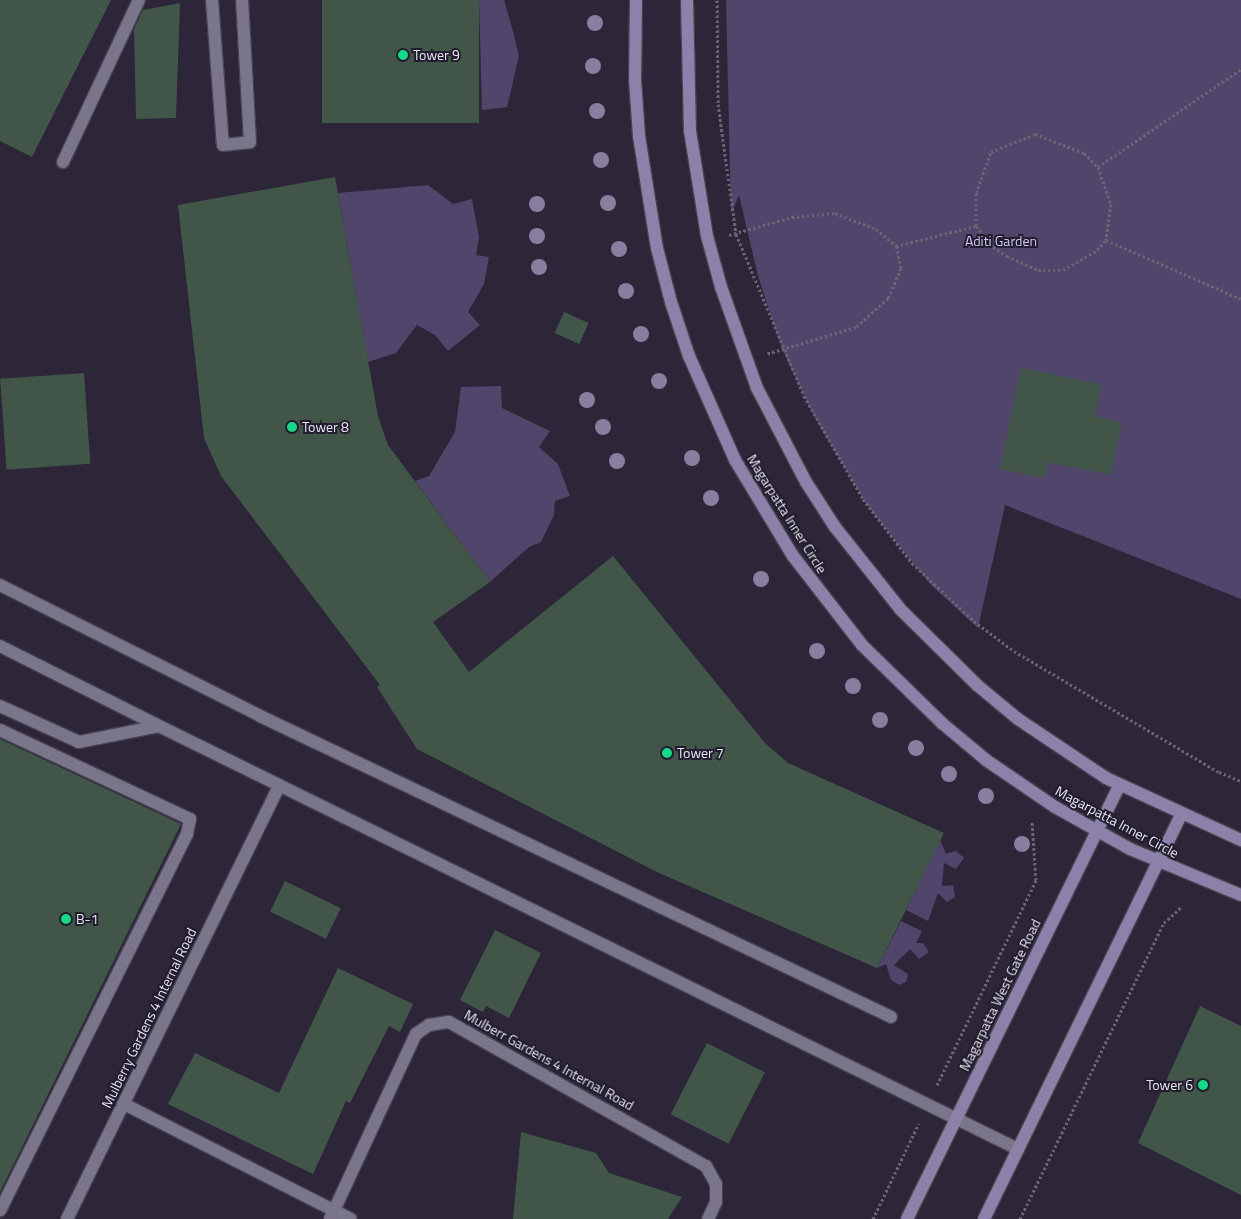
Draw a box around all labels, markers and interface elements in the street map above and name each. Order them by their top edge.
place label: Tower 9 [413,47,460,63]
marker: Tower 9 [397,49,409,61]
park label: Aditi Garden [965,233,1037,249]
place label: Tower 8 [302,419,349,435]
marker: Tower 8 [286,421,298,433]
street label: Magarpatta Inner Circle [743,451,831,577]
place label: Tower 7 [677,745,724,761]
marker: Tower 7 [661,747,673,759]
street label: Magarpatta Inner Circle [1052,782,1182,862]
place label: B-1 [76,911,99,927]
marker: B-1 [60,913,72,925]
street label: Magarpatta West Gate Road [956,916,1044,1074]
street label: Mulberry Gardens 4 Internal Road [98,925,200,1111]
street label: Mulberr Gardens 4 Internal Road [461,1006,637,1114]
place label: Tower 6 [1146,1077,1193,1093]
marker: Tower 6 [1197,1079,1209,1091]

